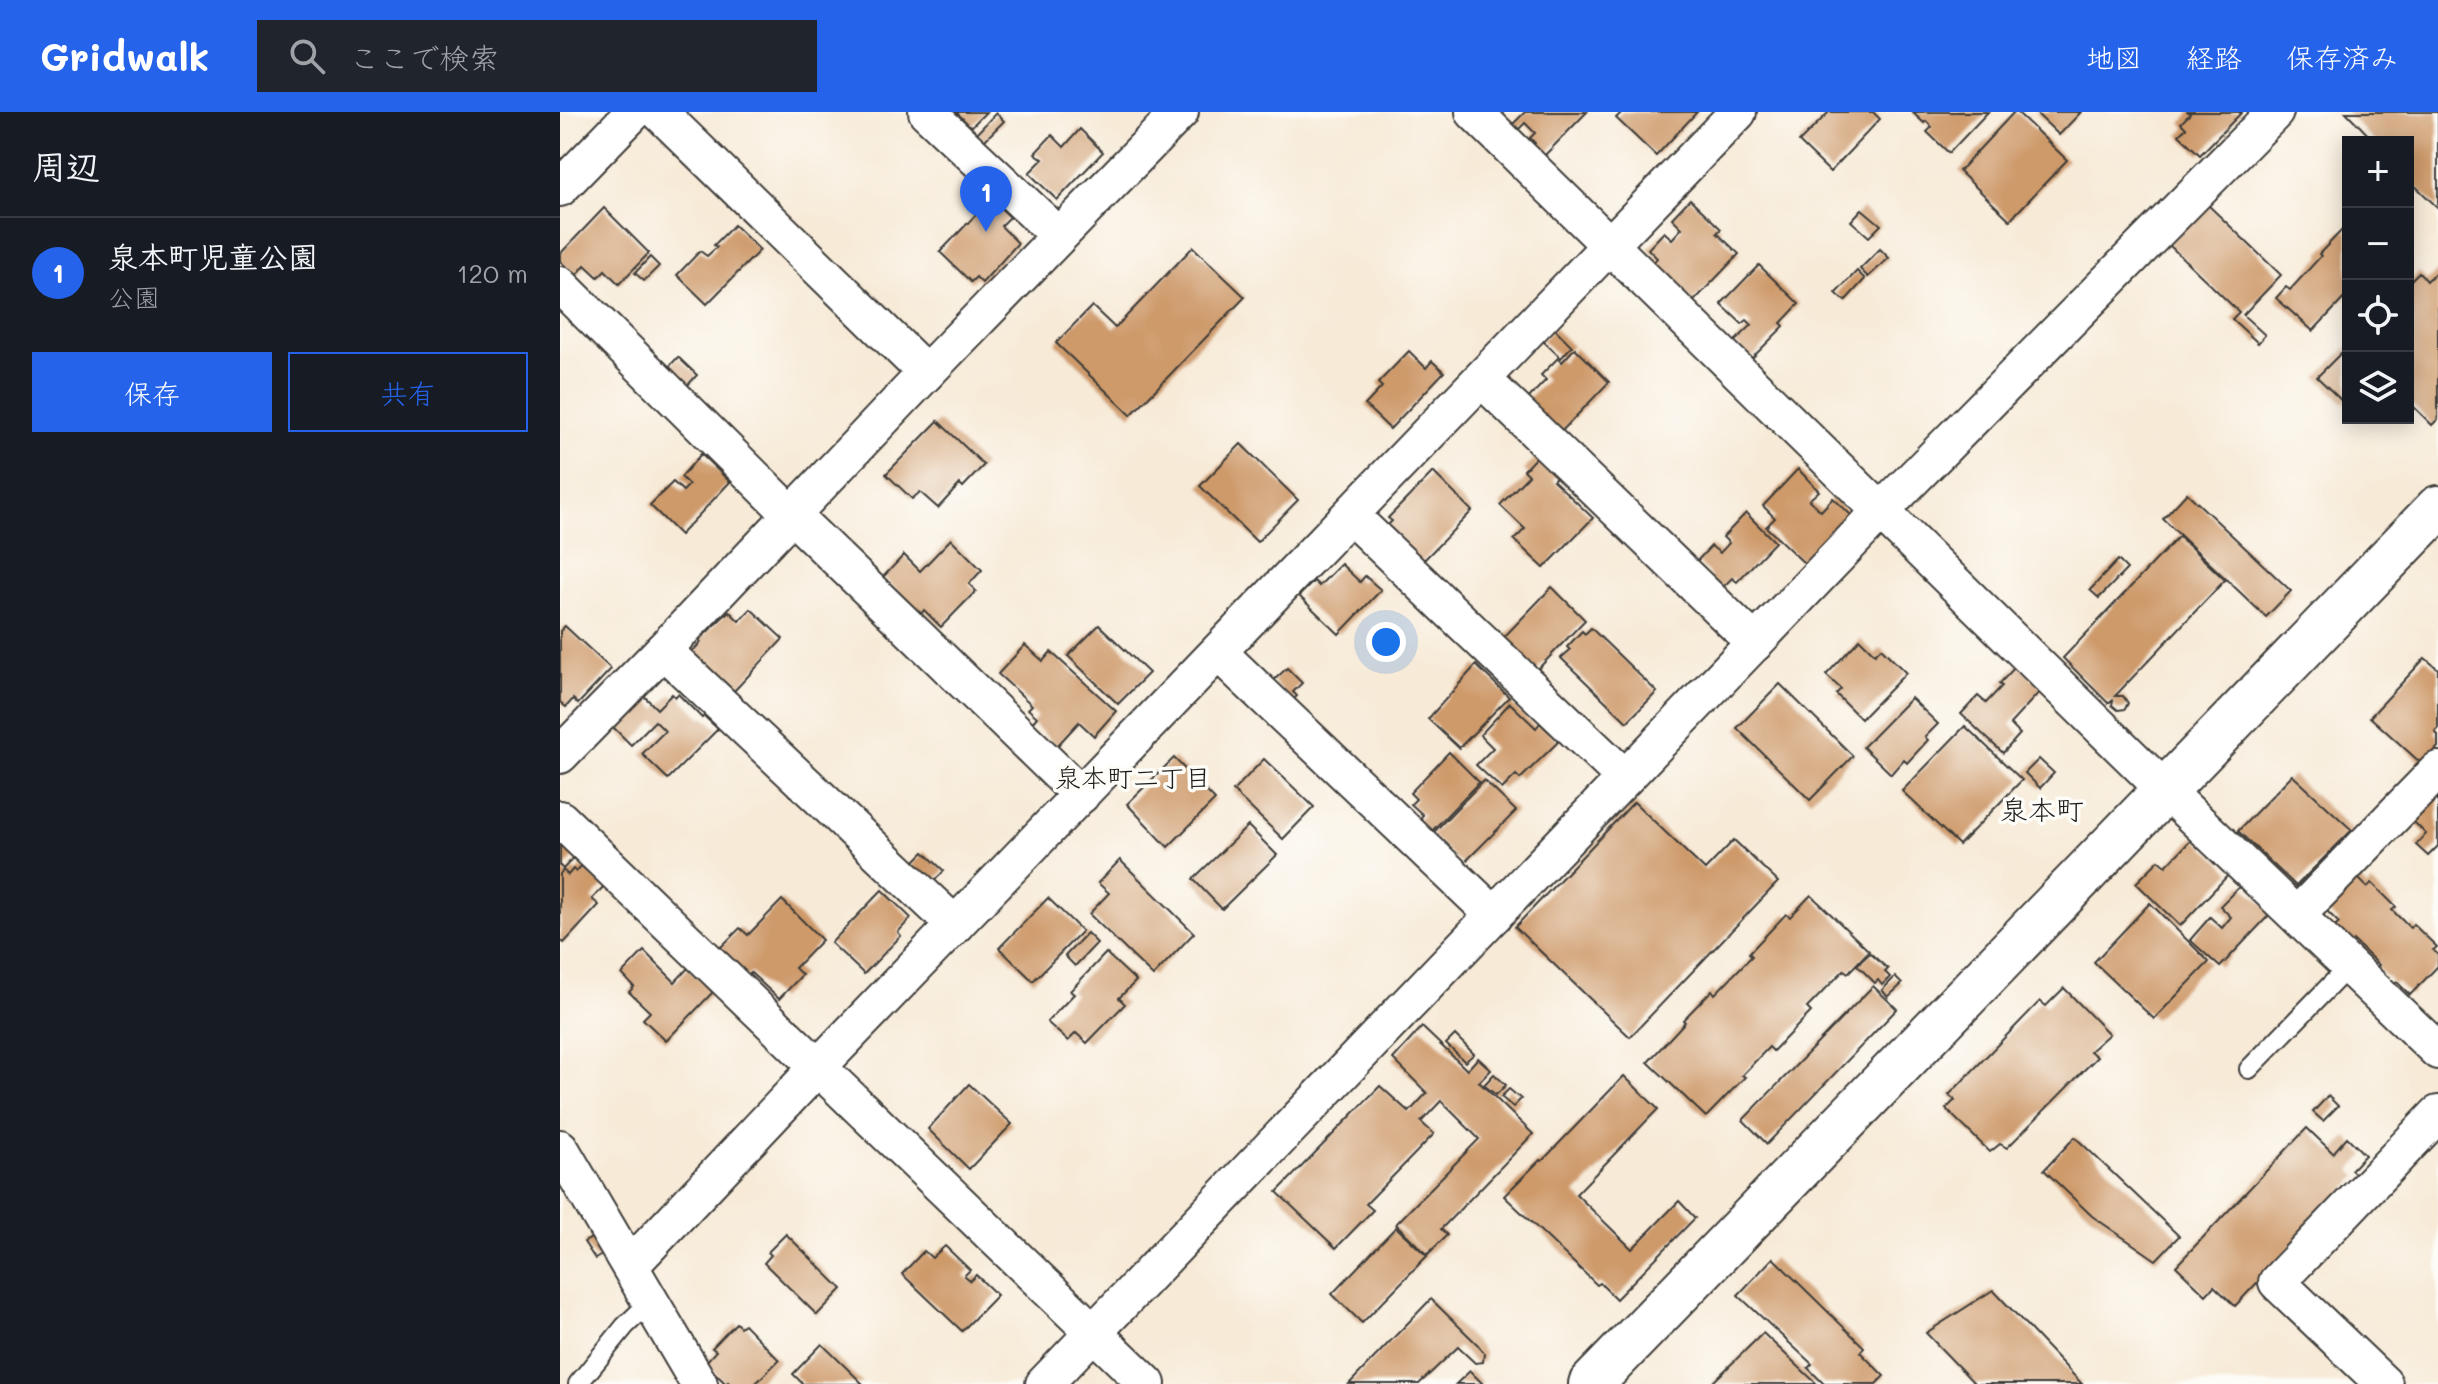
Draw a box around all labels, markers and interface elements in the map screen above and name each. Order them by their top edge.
search box [257,20,817,92]
text: Gridwalk [40,31,209,81]
icon: search [285,34,329,78]
text: ここで検索 [349,37,499,77]
text: 地図 [2086,39,2142,75]
text: 経路 [2186,39,2242,75]
text: 保存済み [2286,39,2398,75]
map controls [2342,136,2414,424]
button: + [2342,136,2414,208]
text: 周辺 [32,143,100,188]
pin: 1 [960,166,1012,232]
button: − [2342,208,2414,280]
text: 泉本町児童公園 [108,236,318,276]
text: 1 [52,256,64,290]
text: 120 m [457,256,528,290]
text: 公園 [108,280,160,314]
button: locate [2342,280,2414,352]
button: 保存 [32,352,272,432]
button: 共有 [288,352,528,432]
button: layers [2342,352,2414,424]
your location [1366,622,1406,662]
district label: 泉本町二丁目 [1055,760,1211,794]
district label: 泉本町 [2000,791,2084,827]

